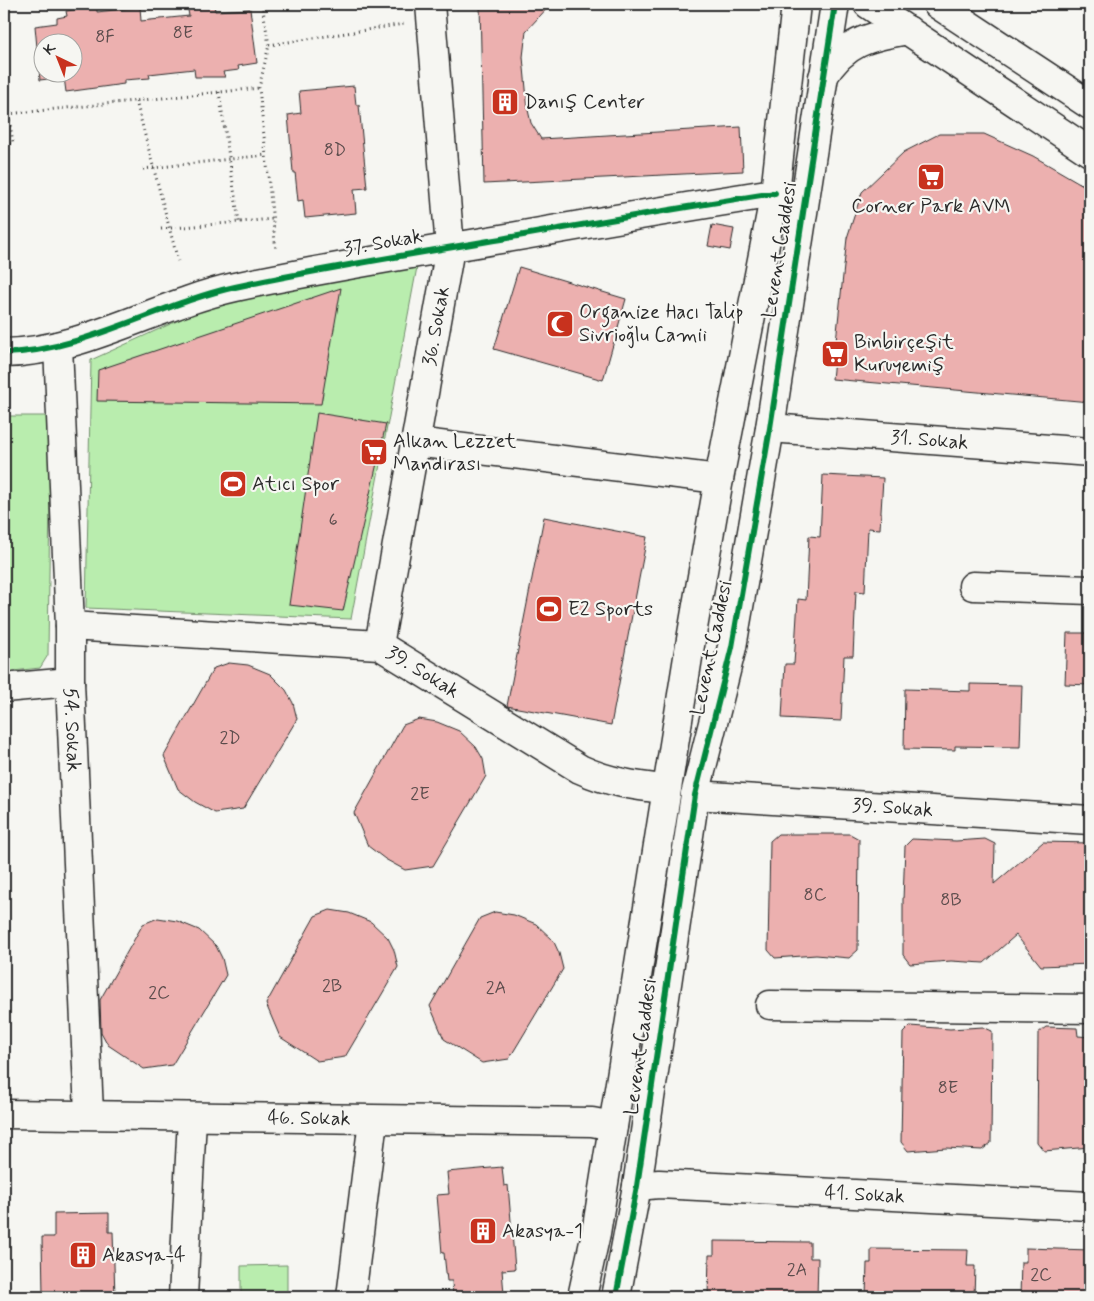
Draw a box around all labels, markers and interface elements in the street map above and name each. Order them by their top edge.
house number: 8E [173,21,193,45]
house number: 8F [95,25,115,49]
north arrow [32,32,82,82]
text: K [40,39,60,59]
building icon: Danış Center [490,87,520,117]
place label: Danış Center [524,89,645,116]
house number: 8D [324,138,346,162]
supermarket icon: Corner Park AVM [916,162,946,192]
street label: Levent Caddesi [756,180,804,320]
place label: Corner Park AVM [851,193,1011,220]
street label: 37. Sokak [342,223,424,263]
street label: 36. Sokak [416,284,456,368]
place label: Organize Hacı Talip Sivrioğlu Camii [579,299,744,349]
mosque icon: Organize Hacı Talip Sivrioğlu Camii [545,309,575,339]
place label: Binbirçeşit Kuruyemiş [854,329,954,379]
supermarket icon: Binbirçeşit Kuruyemiş [820,339,850,369]
street label: 31. Sokak [890,424,969,456]
place label: Alkan Lezzet Mandırası [393,428,517,478]
supermarket icon: Alkan Lezzet Mandırası [359,437,389,467]
sports icon: Atıcı Spor [218,469,248,499]
place label: Atıcı Spor [252,471,340,498]
house number: 6 [328,508,338,532]
street label: Levent Caddesi [685,578,739,718]
sports icon: E2 Sports [534,594,564,624]
place label: E2 Sports [568,596,653,623]
street label: 39. Sokak [381,639,464,705]
street label: 54. Sokak [57,687,87,773]
house number: 2D [219,726,241,750]
house number: 2E [410,782,430,806]
street label: 39. Sokak [851,791,934,824]
house number: 8C [804,883,827,907]
house number: 8B [940,888,962,912]
house number: 2B [322,974,342,998]
house number: 2A [486,976,506,1000]
street label: Levent Caddesi [618,977,664,1117]
house number: 2C [148,981,170,1005]
house number: 8E [938,1076,958,1100]
street label: 46. Sokak [267,1104,351,1132]
street label: 41. Sokak [824,1179,906,1210]
building icon: Akasya-1 [468,1216,498,1246]
place label: Akasya-1 [502,1218,583,1245]
building icon: Akasya-4 [68,1240,98,1270]
place label: Akasya-4 [102,1242,186,1269]
house number: 2A [787,1258,807,1282]
house number: 2C [1030,1263,1052,1287]

